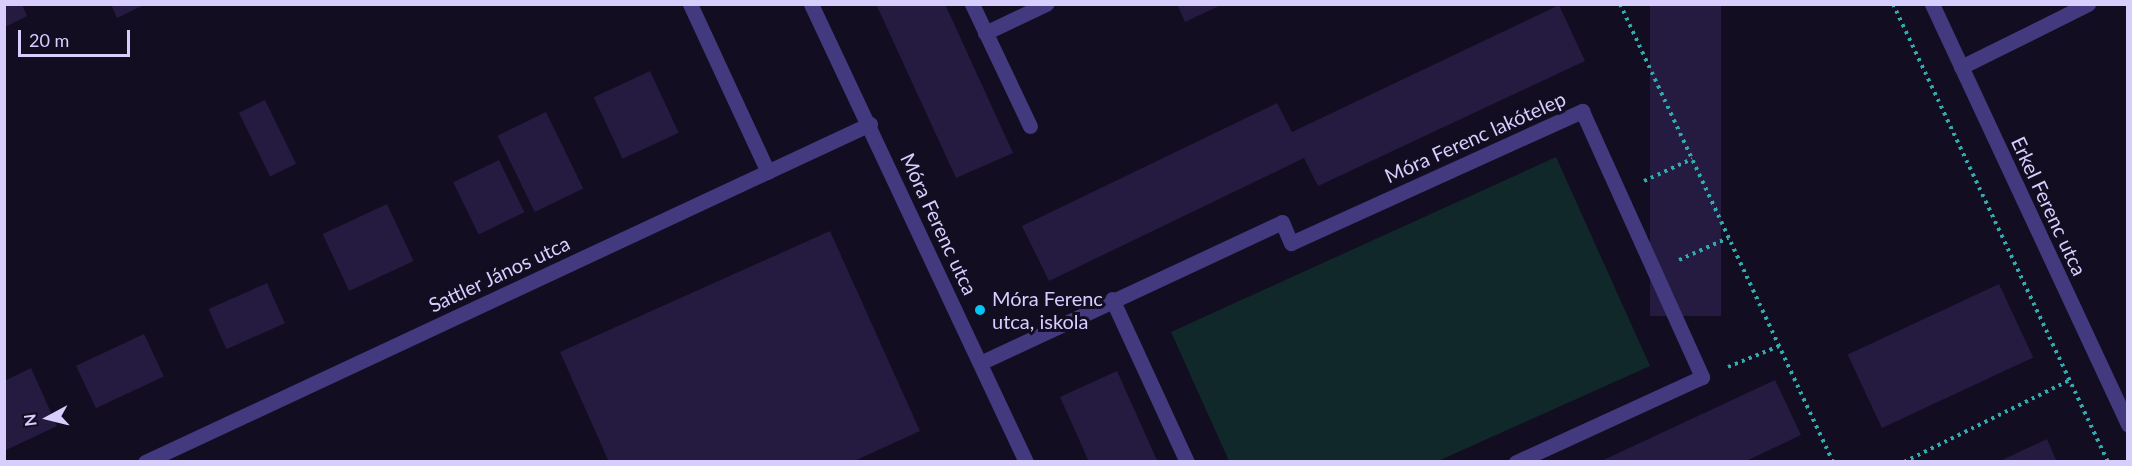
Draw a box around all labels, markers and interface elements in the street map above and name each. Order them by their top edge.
scale bar [21,18,134,56]
text: 20 m [29,29,69,51]
street label: Móra Ferenc lakótelep [1381,86,1569,188]
street label: Erkel Ferenc utca [2006,133,2092,279]
street label: Móra Ferenc utca [896,149,982,299]
street label: Sattler János utca [424,231,574,317]
place label: Móra Ferenc utca, iskola [992,286,1103,333]
marker: Móra Ferenc utca, iskola [973,303,987,317]
north arrow [18,388,78,448]
text: N [19,413,40,428]

